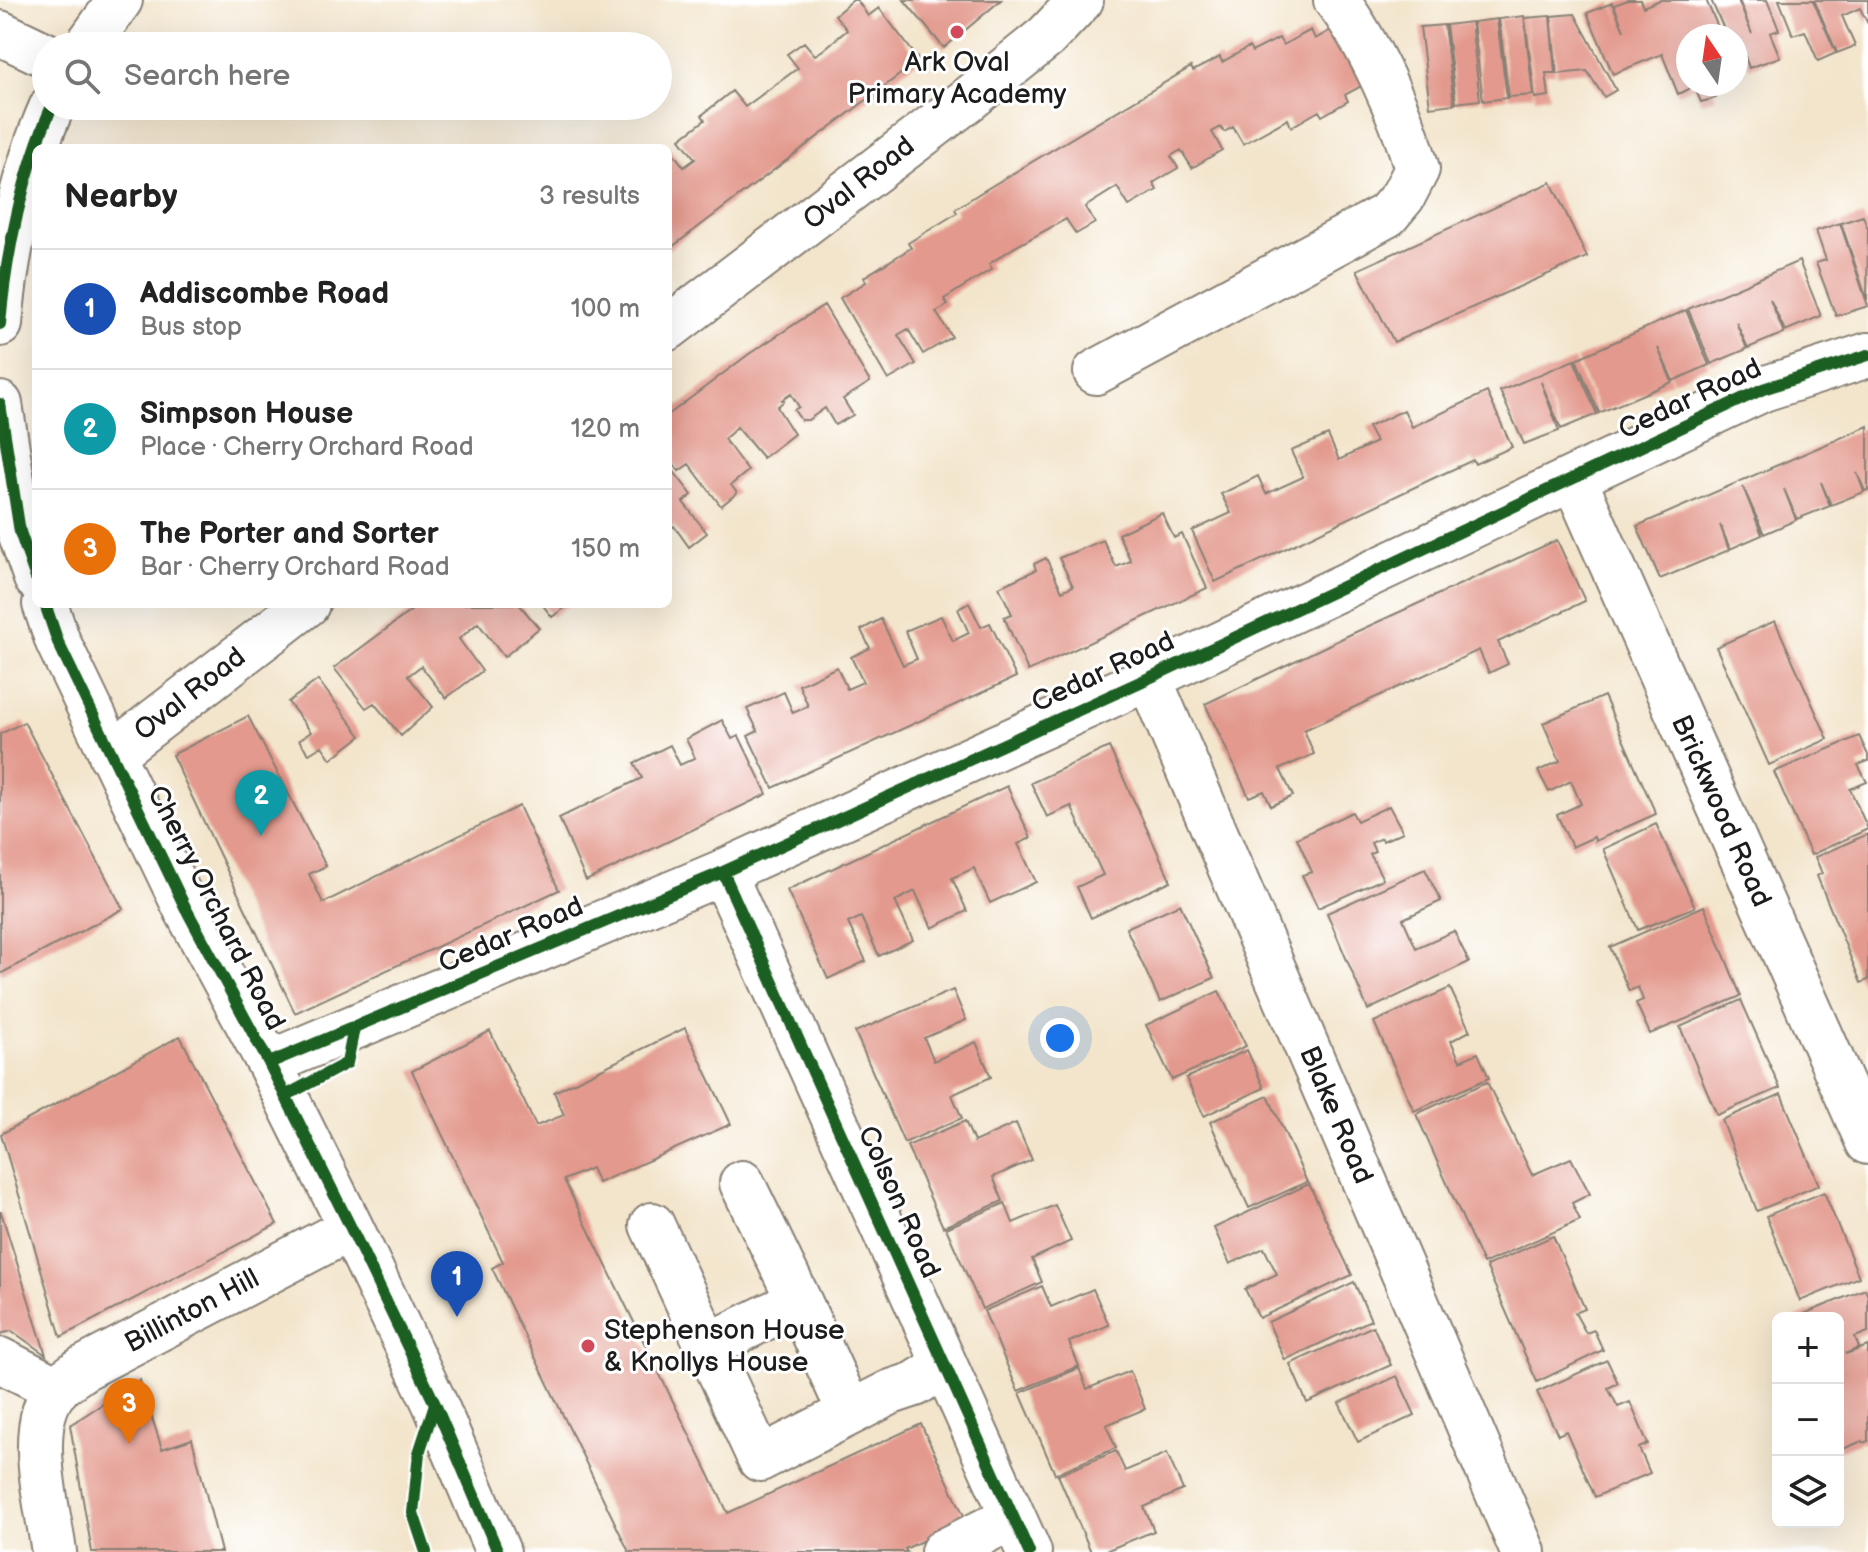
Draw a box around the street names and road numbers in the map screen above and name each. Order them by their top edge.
street label: Oval Road [797,129,921,237]
street label: Cedar Road [1613,352,1767,446]
street label: Cedar Road [1026,625,1180,719]
street label: Oval Road [128,640,252,748]
street label: Brickwood Road [1664,710,1778,912]
street label: Cherry Orchard Road [140,780,292,1036]
street label: Cedar Road [434,890,588,980]
street label: Blake Road [1292,1041,1380,1189]
street label: Colson Road [851,1121,947,1283]
street label: Billinton Hill [119,1262,265,1360]

